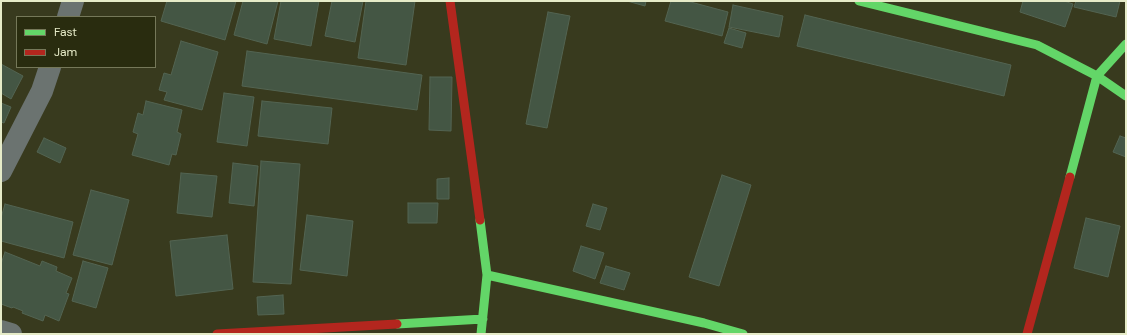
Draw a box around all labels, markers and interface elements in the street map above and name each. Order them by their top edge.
legend [16,16,156,68]
text: Fast [54,24,77,40]
text: Jam [54,44,77,60]

